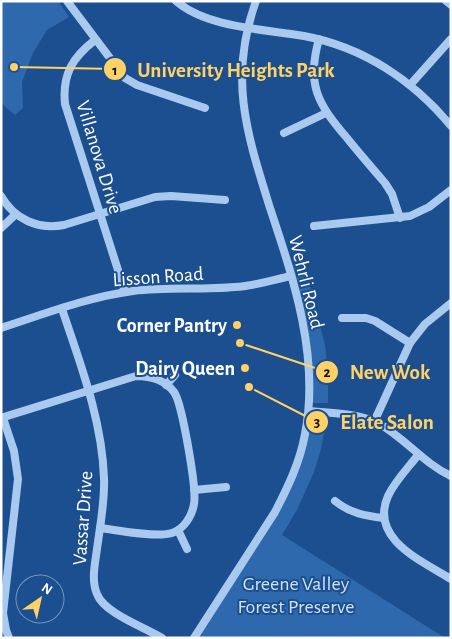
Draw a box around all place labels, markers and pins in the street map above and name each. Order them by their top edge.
callout: University Heights Park [102,51,345,87]
place label: Corner Pantry [117,316,227,336]
marker: Corner Pantry [231,319,243,331]
callout: New Wok [314,354,440,390]
place label: Dairy Queen [135,359,235,380]
marker: Dairy Queen [239,362,251,374]
callout: Elate Salon [305,404,444,440]

